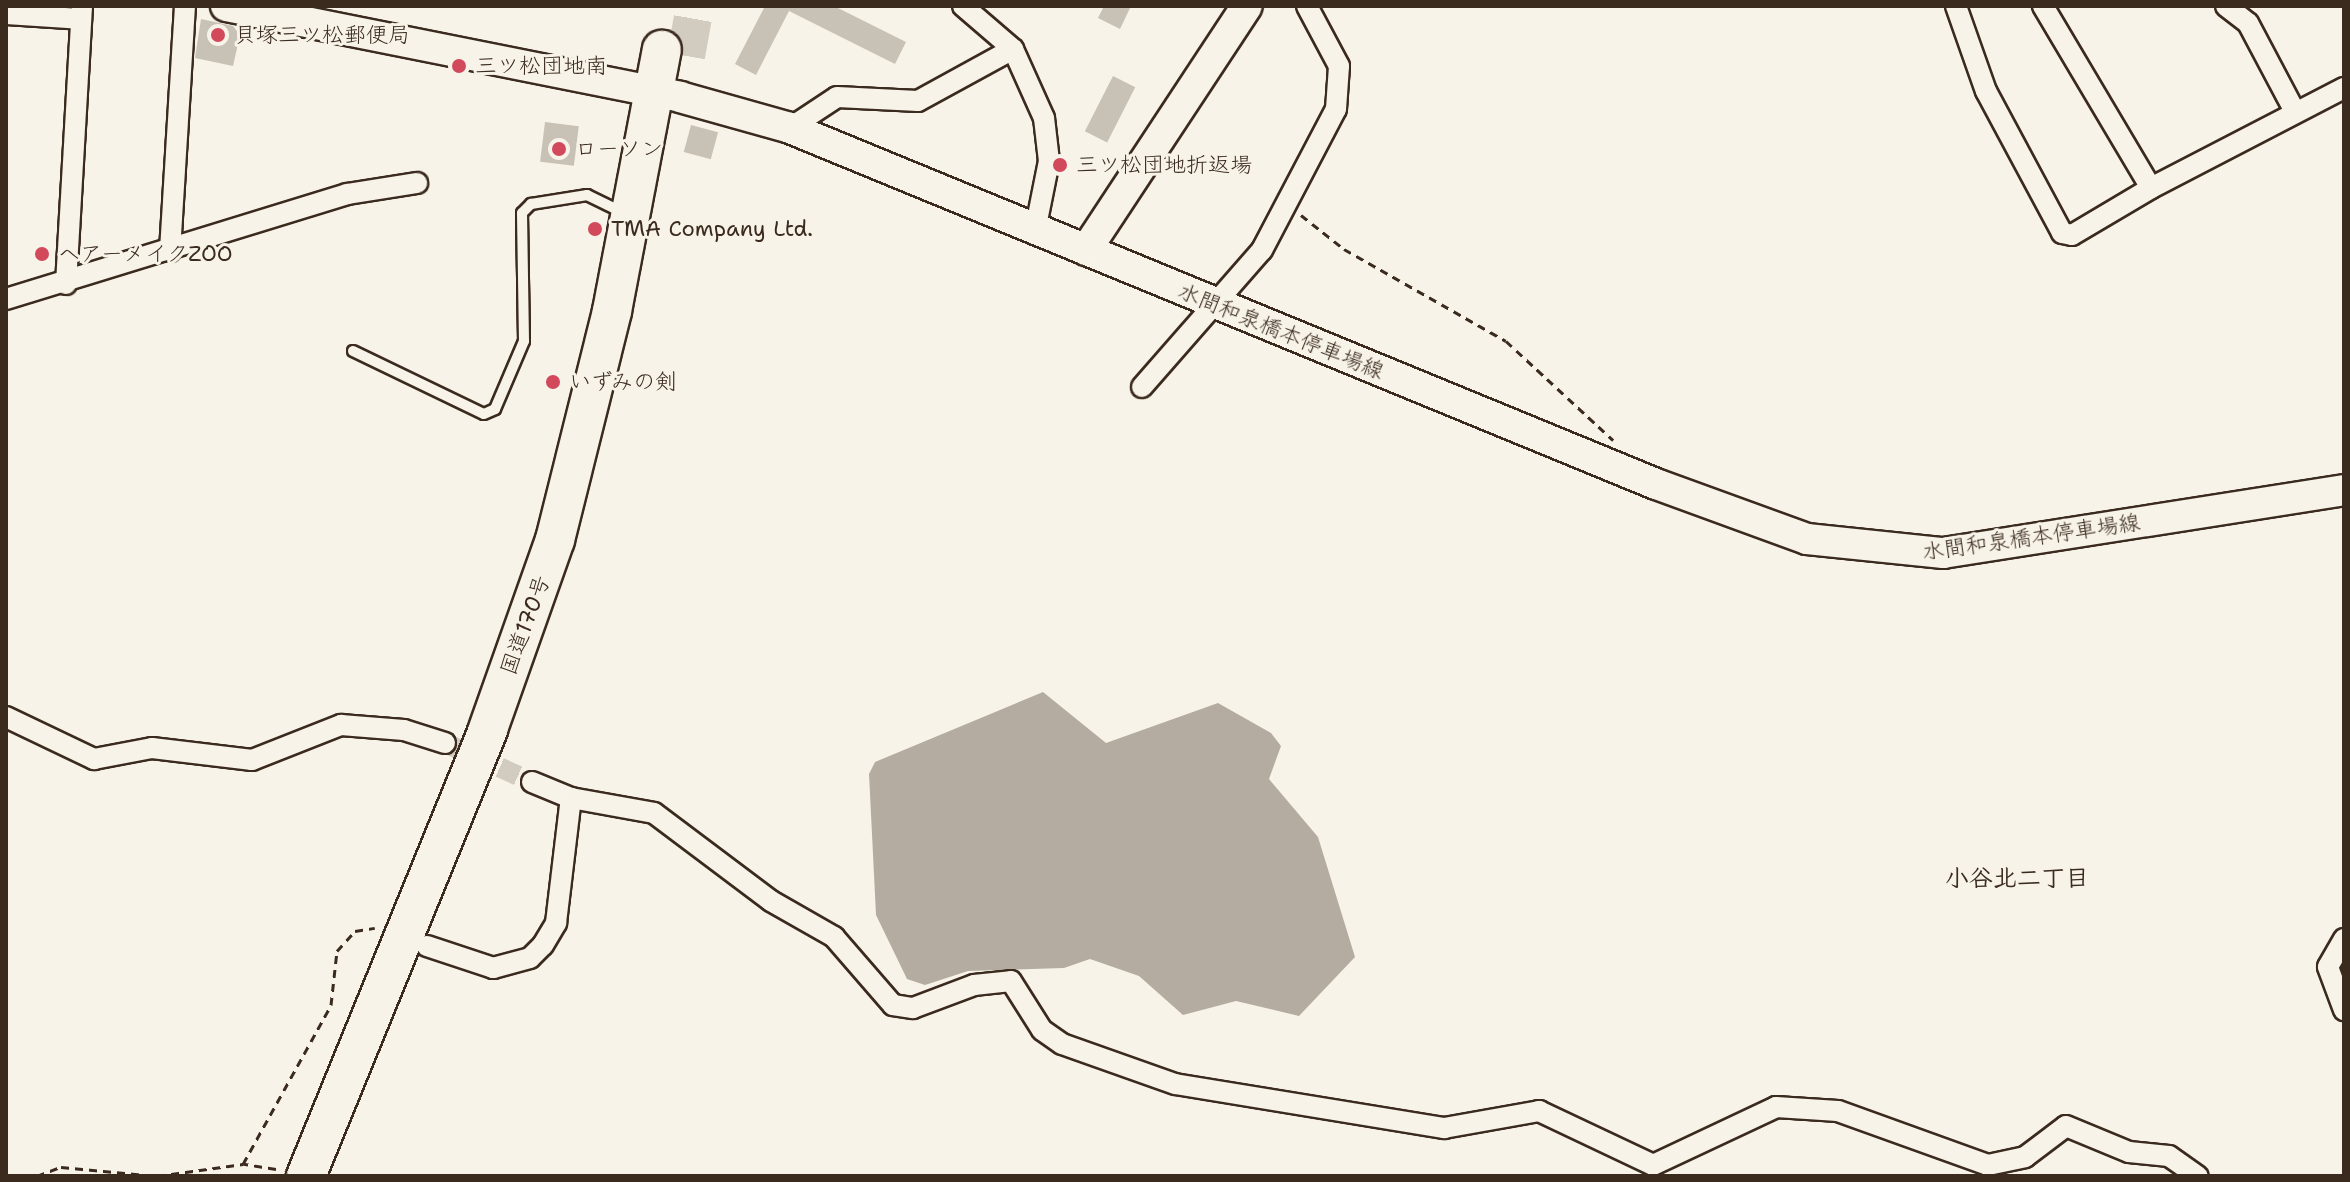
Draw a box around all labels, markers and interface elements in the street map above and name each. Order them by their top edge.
place label: 貝塚三ツ松郵便局 [234,22,410,48]
marker: 貝塚三ツ松郵便局 [209,26,227,44]
place label: 三ツ松団地南 [475,53,607,79]
marker: 三ツ松団地南 [450,57,468,75]
place label: ローソン [575,136,663,162]
marker: ローソン [550,140,568,158]
place label: 三ツ松団地折返場 [1076,152,1252,178]
marker: 三ツ松団地折返場 [1051,156,1069,174]
place label: TMA Company Ltd. [611,216,813,242]
marker: TMA Company Ltd. [586,220,604,238]
place label: ヘアーメイクZOO [58,241,234,267]
marker: ヘアーメイクZOO [33,245,51,263]
street label: 水間和泉橋本停車場線 [1174,278,1388,384]
place label: いずみの剣 [569,369,679,395]
marker: いずみの剣 [544,373,562,391]
street label: 水間和泉橋本停車場線 [1920,509,2142,565]
street label: 国道170号 [495,571,555,679]
district label: 小谷北二丁目 [1945,865,2089,893]

